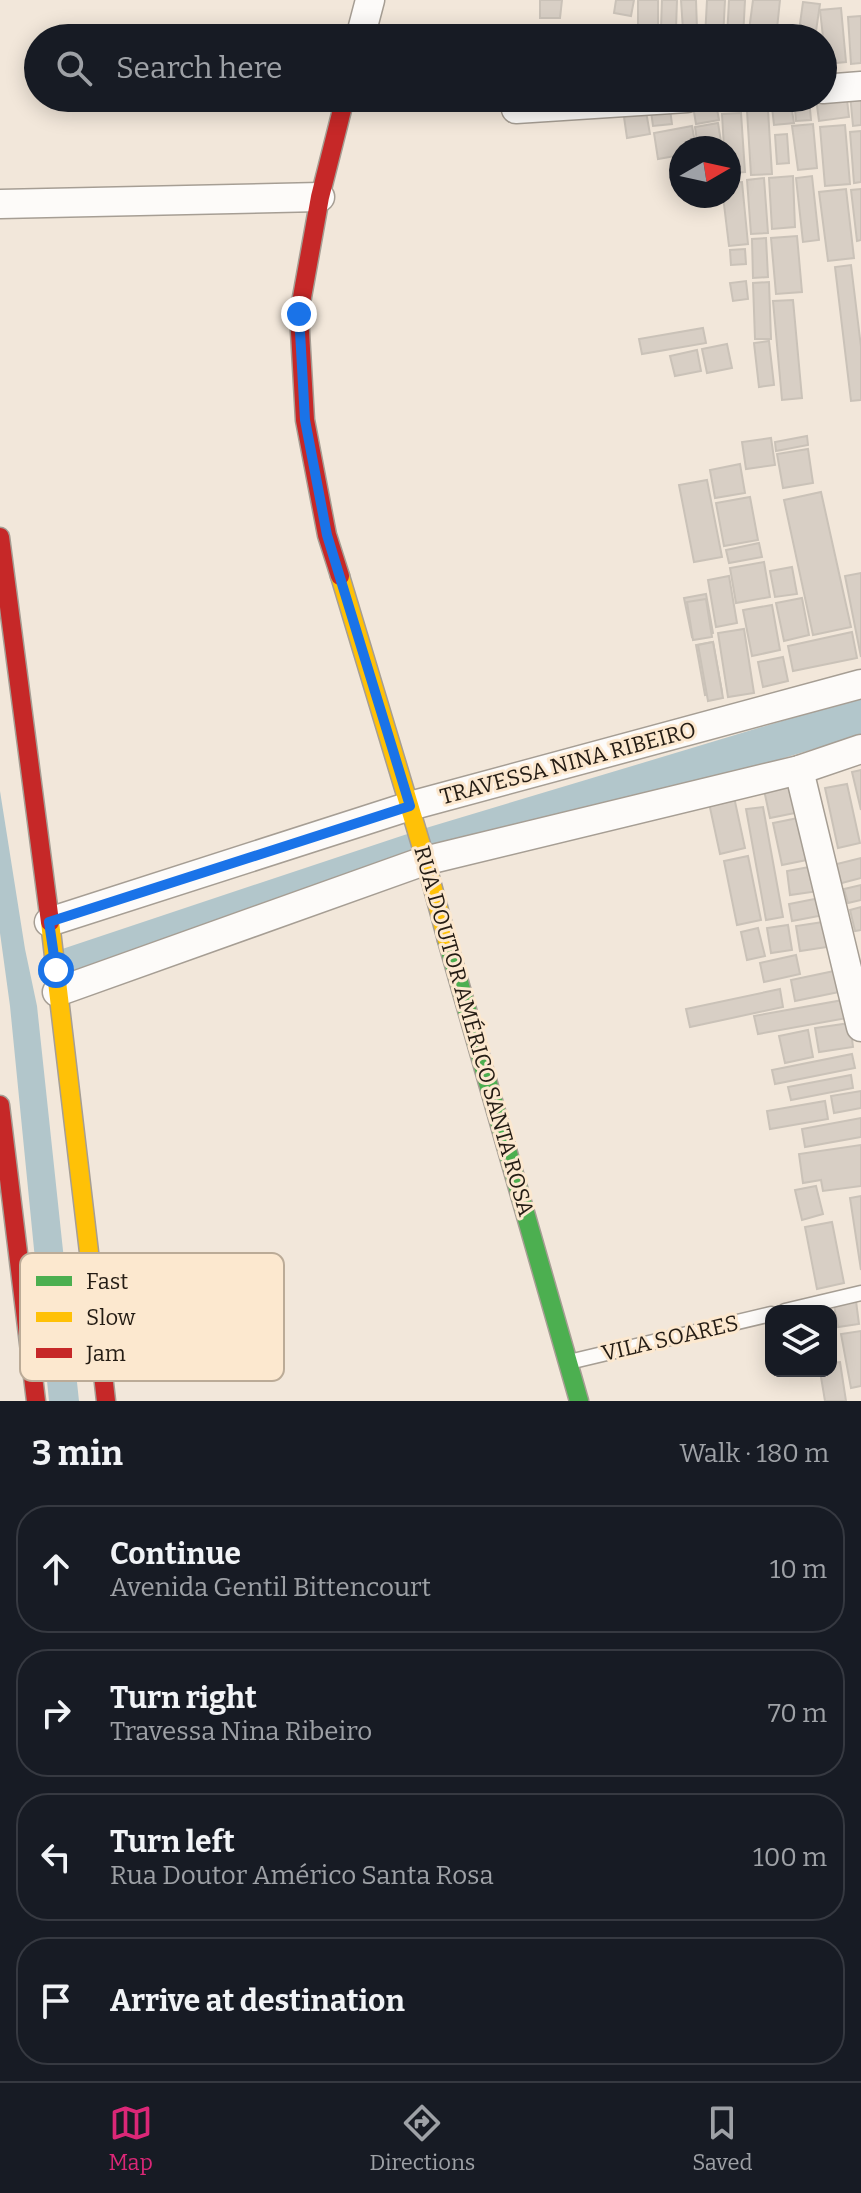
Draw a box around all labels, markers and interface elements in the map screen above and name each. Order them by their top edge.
search box [24,24,837,112]
icon: search [52,46,96,90]
text: Search here [116,50,283,86]
north arrow [669,136,741,208]
route end [281,296,317,332]
street label: TRAVESSA NINA RIBEIRO [437,716,699,810]
street label: RUA DOUTOR AMÉRICO SANTA ROSA [408,843,540,1220]
route start [38,952,74,988]
legend [20,1253,284,1381]
text: Fast [86,1268,128,1295]
text: Slow [86,1304,136,1331]
map controls [765,1305,837,1377]
button: layers [765,1305,837,1377]
street label: VILA SOARES [599,1309,741,1367]
text: Jam [85,1340,126,1367]
text: 3 min [32,1433,123,1474]
text: Walk · 180 m [679,1438,829,1469]
text: Continue [110,1536,241,1572]
icon: ahead [34,1547,78,1591]
text: 10 m [770,1554,827,1585]
text: Avenida Gentil Bittencourt [110,1572,431,1603]
text: Turn right [110,1680,257,1716]
icon: right [34,1691,78,1735]
text: 70 m [768,1698,827,1729]
text: Travessa Nina Ribeiro [110,1716,372,1747]
text: Turn left [110,1824,235,1860]
icon: left [34,1835,78,1879]
text: 100 m [753,1842,827,1873]
text: Rua Doutor Américo Santa Rosa [110,1860,494,1891]
icon: arrive [34,1979,78,2023]
text: Arrive at destination [110,1983,405,2019]
tab: Map [108,2101,153,2176]
tab: Directions [370,2101,475,2176]
tab: Saved [692,2101,753,2176]

